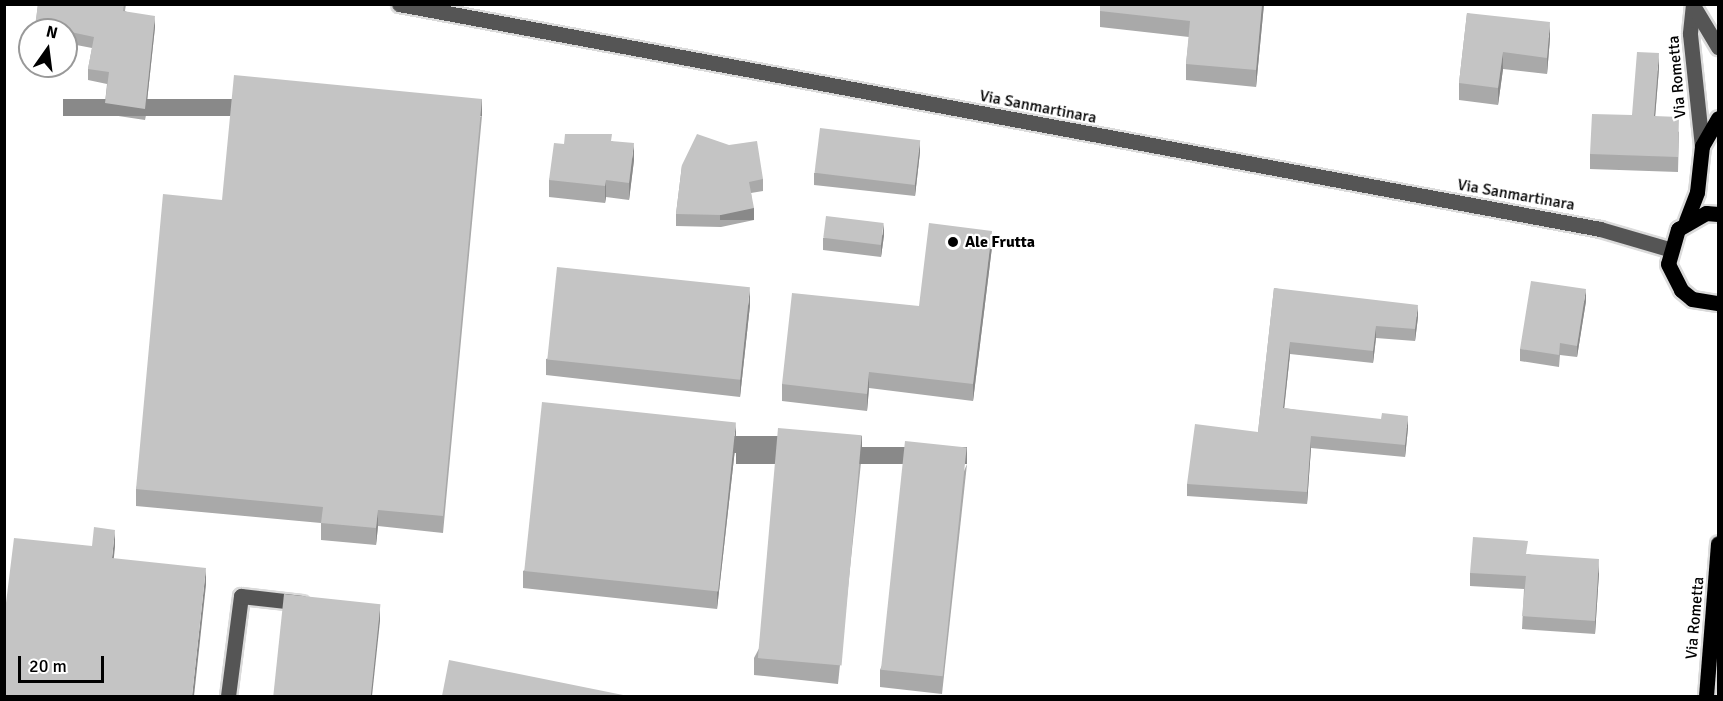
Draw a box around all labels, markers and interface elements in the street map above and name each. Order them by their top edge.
north arrow [18,18,78,78]
text: N [44,21,60,44]
street label: Via Rometta [1664,35,1690,119]
street label: Via Sanmartinara [978,86,1098,128]
street label: Via Sanmartinara [1456,175,1576,215]
place label: Ale Frutta [965,232,1035,252]
marker: Ale Frutta [946,235,960,249]
street label: Via Rometta [1682,576,1708,660]
scale bar [21,644,106,682]
text: 20 m [29,655,67,677]

